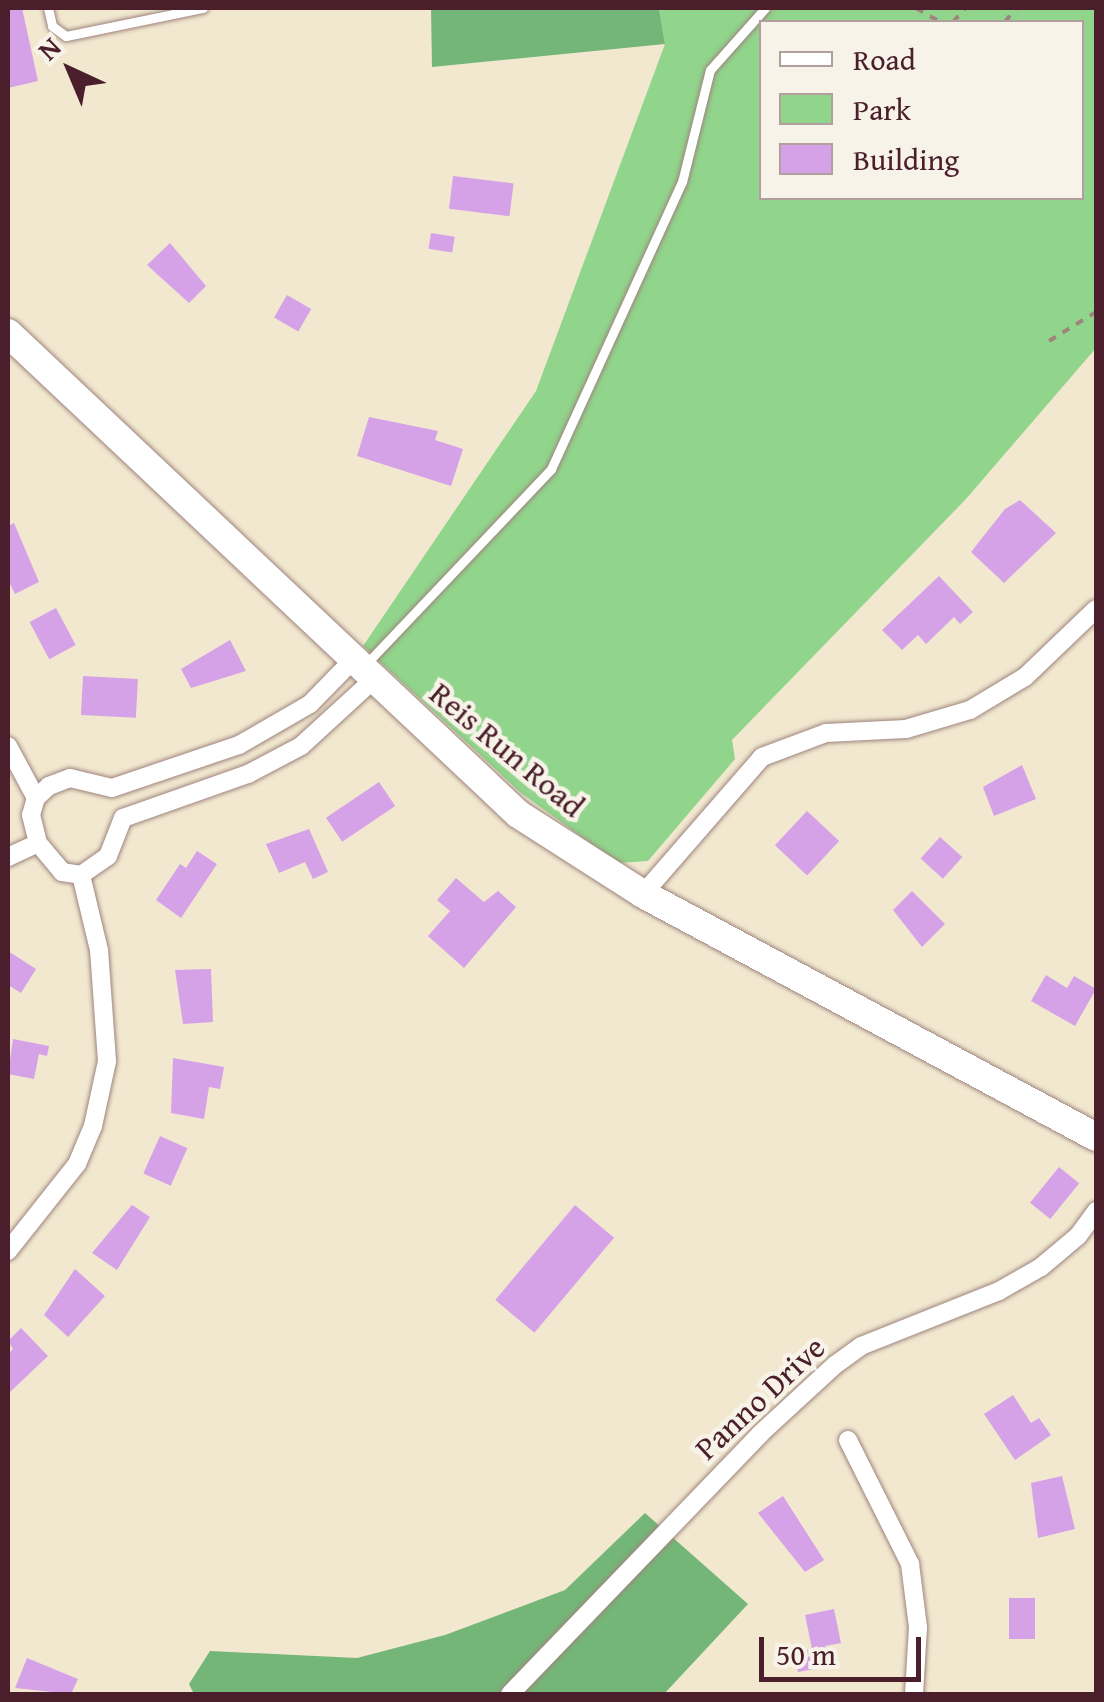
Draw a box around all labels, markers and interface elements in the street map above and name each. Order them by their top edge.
north arrow [20,20,120,120]
legend [759,20,1084,200]
text: N [28,27,70,69]
text: Road [853,37,916,81]
text: Park [853,87,911,131]
text: Building [853,137,959,181]
street label: Reis Run Road [422,674,592,826]
street label: Panno Drive [687,1328,833,1468]
scale bar [764,1617,926,1679]
text: 50 m [776,1632,836,1676]

